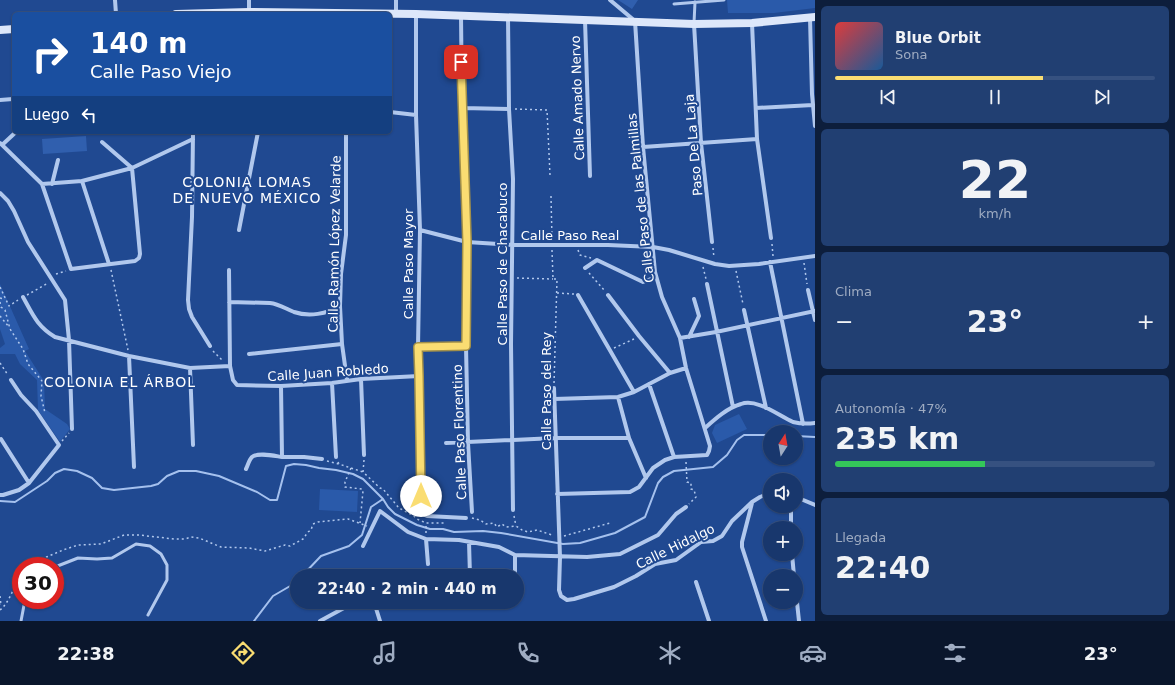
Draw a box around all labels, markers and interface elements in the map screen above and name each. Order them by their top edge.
text: 140 m [90,27,187,60]
icon: right [24,28,76,80]
text: Blue Orbit [895,29,981,47]
street label: Calle Amado Nervo [568,35,587,161]
pin [444,45,478,79]
text: Sona [895,47,927,62]
icon: arrive [450,51,472,73]
text: Calle Paso Viejo [90,61,232,82]
icon: previous [877,86,899,108]
icon: pause [984,86,1006,108]
icon: next [1091,86,1113,108]
street label: Paso De La Laja [682,93,705,197]
icon: left [78,104,100,126]
text: Luego [24,106,70,124]
street label: Calle Paso de las Palmillas [624,112,657,283]
text: 22 [959,150,1031,210]
street label: Calle Ramón López Velarde [325,155,344,333]
district label: COLONIA LOMAS DE NUEVO MÉXICO [173,174,321,206]
street label: Calle Paso de Chacabuco [495,183,510,345]
text: km/h [979,206,1011,221]
street label: Calle Paso Mayor [401,208,416,319]
street label: Calle Paso Real [521,228,619,243]
text: Clima [835,284,872,299]
text: 23° [967,304,1023,339]
text: − [835,309,853,334]
text: + [1137,309,1155,334]
street label: Calle Paso del Rey [539,331,554,450]
street label: Calle Juan Robledo [267,361,389,384]
street label: Calle Paso Florentino [450,364,469,500]
district label: COLONIA EL ÁRBOL [44,374,196,390]
text: Autonomía · 47% [835,401,947,416]
text: 235 km [835,421,959,456]
north arrow [763,425,803,465]
map controls [763,425,803,609]
button: sound [763,473,803,513]
position arrow [400,475,442,517]
street label: Calle Hidalgo [633,521,717,572]
button: + [763,521,803,561]
text: Llegada [835,530,886,545]
text: 22:40 [835,550,931,585]
speed limit sign: 30 [12,557,64,609]
button: − [763,569,803,609]
text: 22:40 · 2 min · 440 m [317,580,497,598]
icon: directions [229,639,257,667]
icon: music [371,639,399,667]
icon: phone [514,639,542,667]
icon: climate [656,639,684,667]
icon: car [799,639,827,667]
icon: filters [941,639,969,667]
text: 22:38 [57,643,115,664]
text: 23° [1084,643,1118,664]

